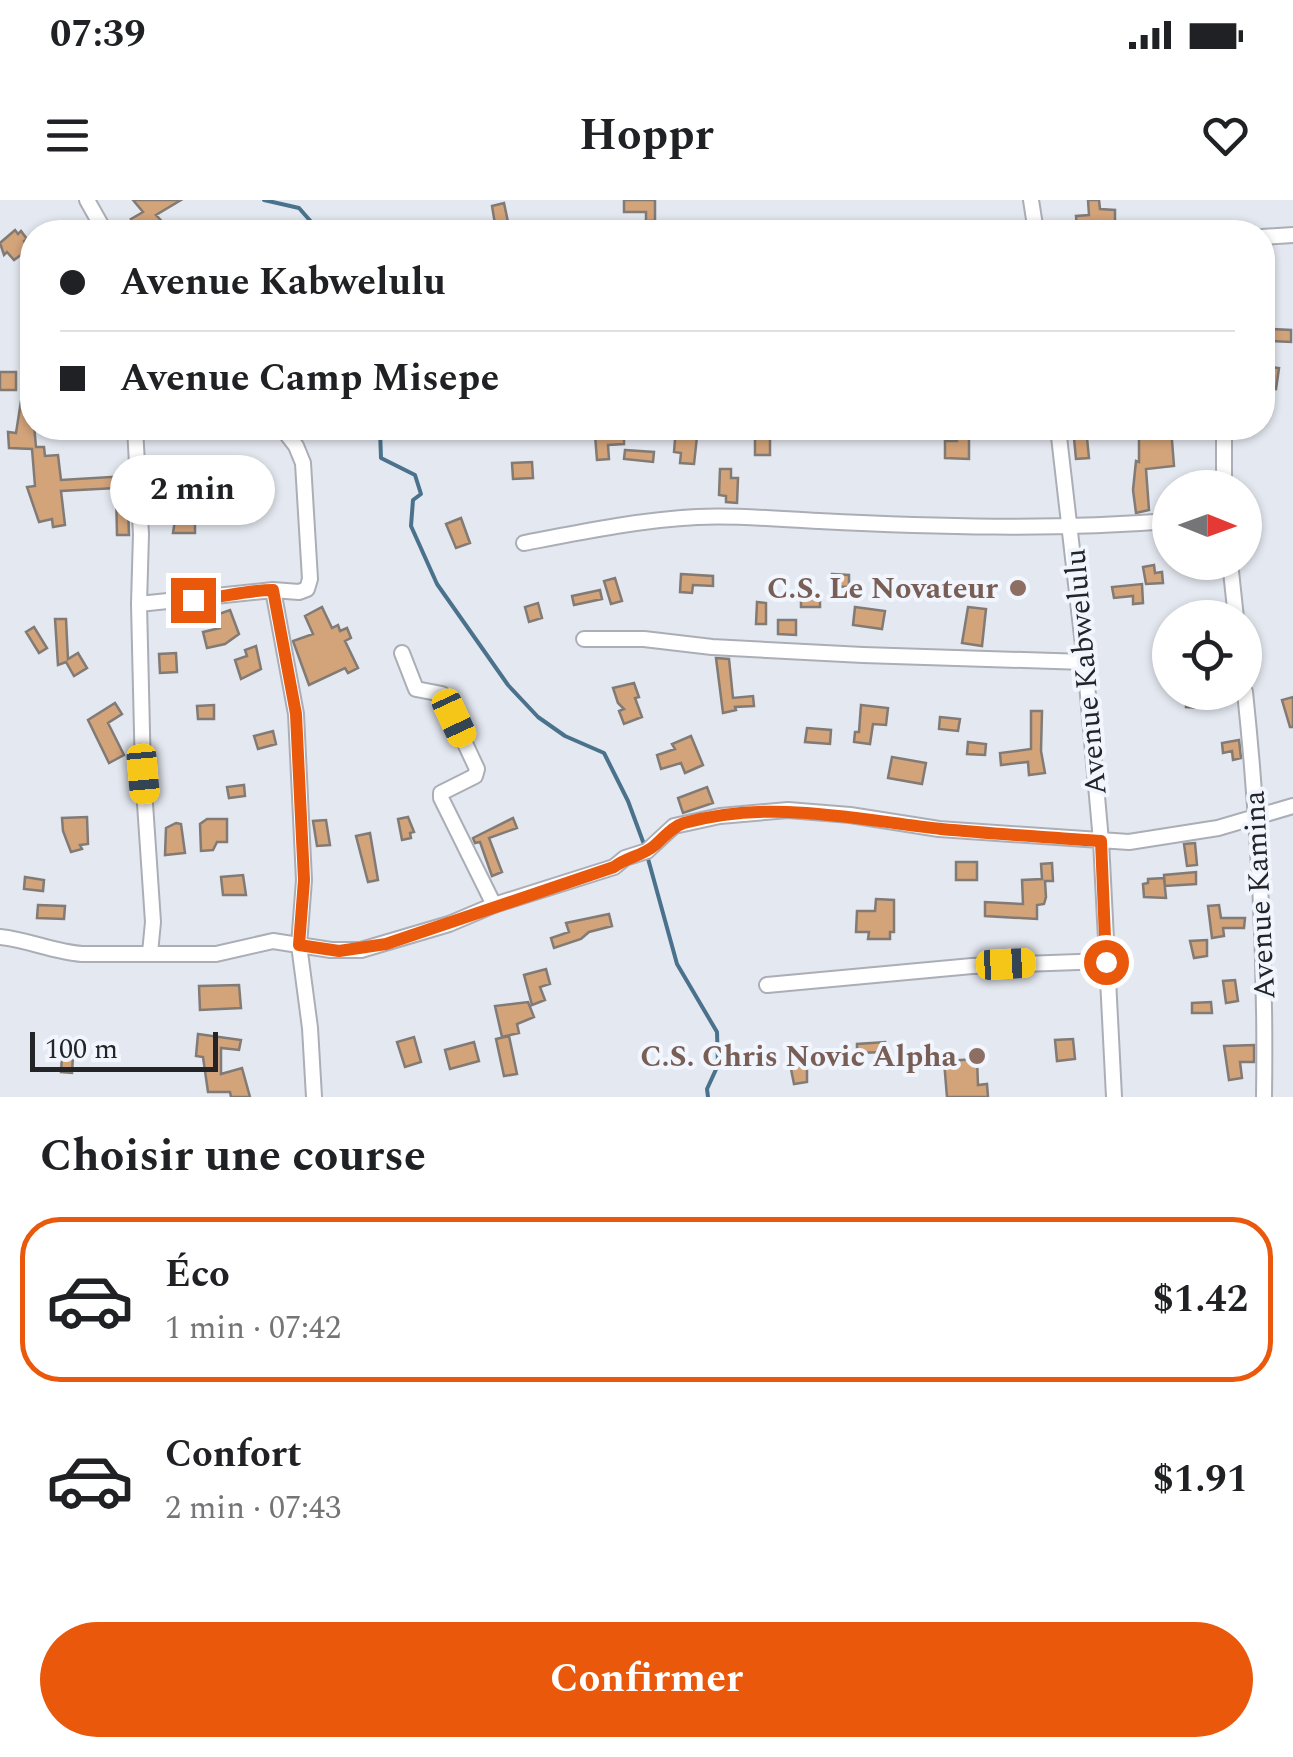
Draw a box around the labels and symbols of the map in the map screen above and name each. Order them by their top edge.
callout: 2 min [110,455,276,525]
north arrow [1152,470,1262,580]
street label: Avenue Kabwelulu [1052,547,1120,797]
place label: C.S. Le Novateur [767,566,998,612]
marker: C.S. Le Novateur [1007,577,1029,599]
route end [171,578,216,623]
car [428,684,480,752]
car [125,743,161,805]
street label: Avenue Kamina [1232,789,1288,1001]
route start [1084,940,1129,985]
car [975,947,1037,981]
scale bar [30,1027,218,1071]
place label: C.S. Chris Novic Alpha [640,1034,958,1080]
marker: C.S. Chris Novic Alpha [966,1045,988,1067]

